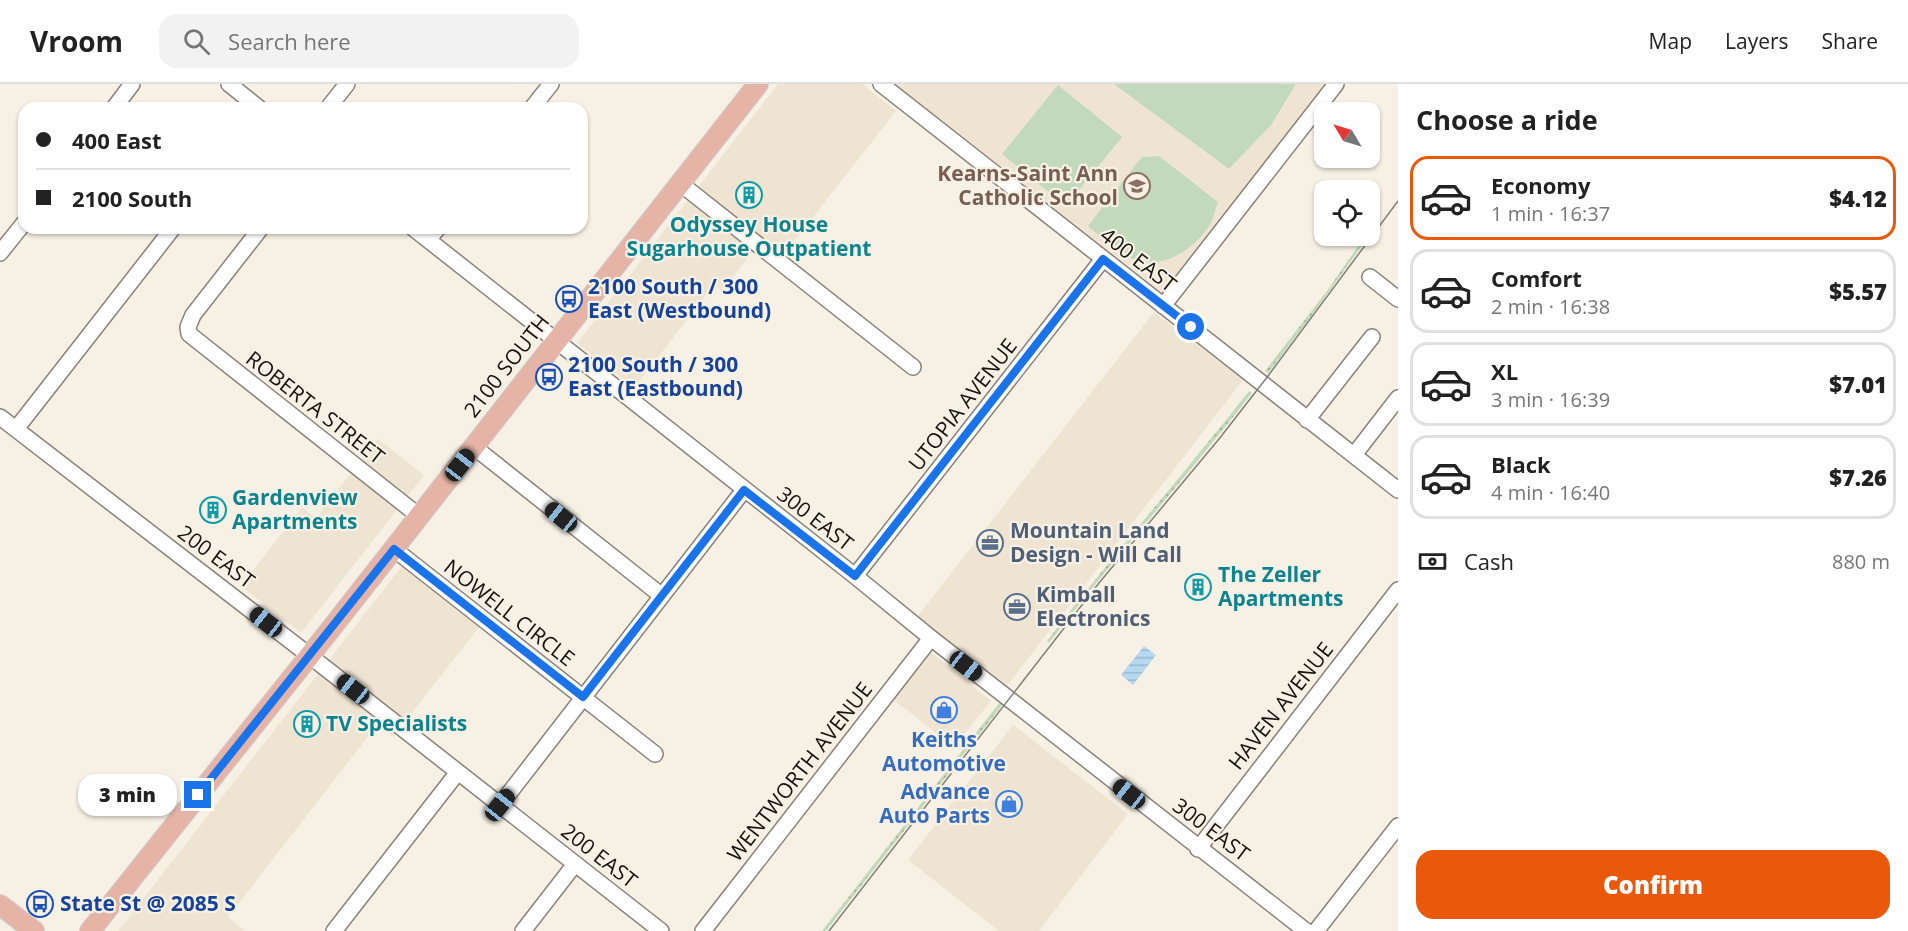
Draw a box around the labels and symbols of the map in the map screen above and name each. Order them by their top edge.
north arrow [1314,102,1380,168]
place label: Kearns-Saint Ann Catholic School [937,159,1118,211]
school or university icon: Kearns-Saint Ann Catholic School [1122,171,1152,201]
building icon: Odyssey House Sugarhouse Outpatient [734,180,764,210]
place label: Odyssey House Sugarhouse Outpatient [627,210,871,262]
street label: 400 EAST [1095,221,1183,298]
place label: 2100 South / 300 East (Westbound) [588,272,771,324]
bus stop icon: 2100 South / 300 East (Westbound) [554,284,584,314]
street label: 2100 SOUTH [457,308,555,423]
route start [1177,313,1204,340]
street label: UTOPIA AVENUE [902,332,1023,476]
street label: ROBERTA STREET [241,344,391,470]
place label: 2100 South / 300 East (Eastbound) [568,350,743,402]
bus stop icon: 2100 South / 300 East (Eastbound) [534,362,564,392]
car [442,445,478,485]
street label: 300 EAST [772,480,860,557]
place label: Gardenview Apartments [232,483,358,535]
building icon: Gardenview Apartments [198,495,228,525]
car [541,499,581,535]
place label: Mountain Land Design - Will Call [1010,516,1182,568]
street label: 200 EAST [172,518,261,595]
office icon: Mountain Land Design - Will Call [975,528,1005,558]
street label: NOWELL CIRCLE [439,552,581,672]
place label: The Zeller Apartments [1218,560,1344,612]
building icon: The Zeller Apartments [1183,572,1213,602]
place label: Kimball Electronics [1036,580,1150,632]
office icon: Kimball Electronics [1002,592,1032,622]
car [246,604,286,640]
street label: HAVEN AVENUE [1222,636,1339,775]
car [946,648,986,684]
car [333,671,373,707]
street label: WENTWORTH AVENUE [720,676,878,867]
shop icon: Keiths Automotive [929,695,959,725]
building icon: TV Specialists [292,709,322,739]
place label: TV Specialists [326,709,467,737]
place label: Keiths Automotive [882,725,1006,777]
callout: 3 min [78,774,177,816]
car [1109,776,1149,812]
place label: Advance Auto Parts [879,777,990,829]
route end [184,781,211,808]
car [482,785,518,825]
shop icon: Advance Auto Parts [994,789,1024,819]
street label: 300 EAST [1167,791,1256,868]
street label: 200 EAST [556,817,644,894]
bus stop icon: State St @ 2085 S [25,889,55,919]
place label: State St @ 2085 S [60,889,236,917]

